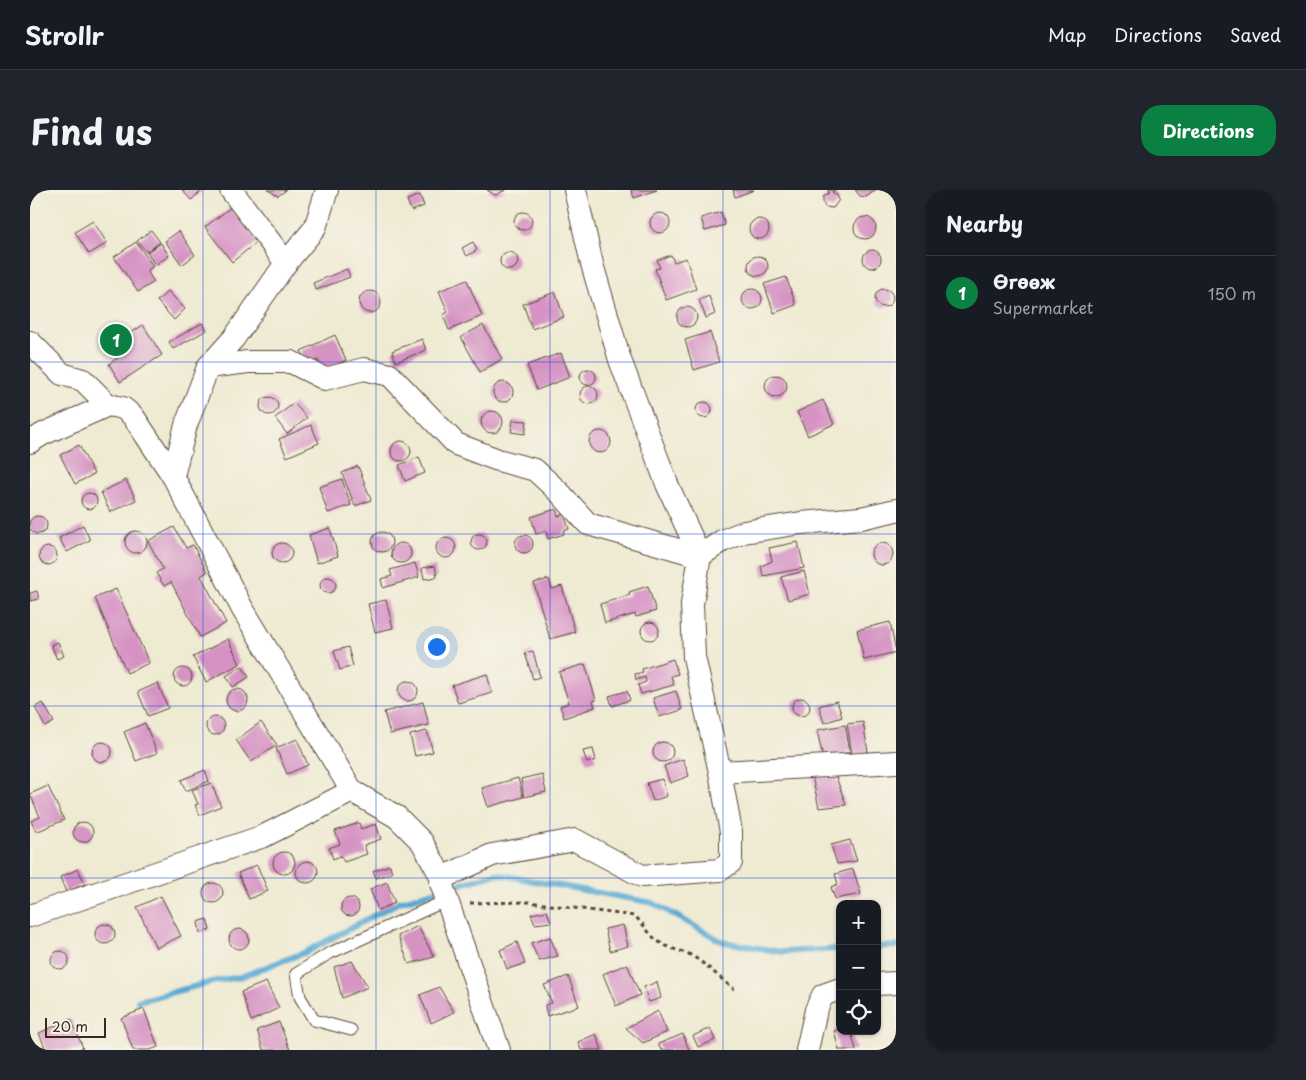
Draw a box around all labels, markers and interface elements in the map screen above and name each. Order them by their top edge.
text: Strollr [25,17,104,53]
text: Map [1048,21,1086,48]
text: Directions [1114,21,1202,48]
text: Saved [1230,21,1281,48]
text: Find us [30,104,152,157]
button: Directions [1141,105,1276,156]
text: Nearby [946,207,1023,239]
text: Өгөөж [993,267,1055,295]
text: 1 [958,281,966,305]
text: 150 m [1208,281,1256,305]
text: Supermarket [993,295,1093,319]
pin: 1 [100,321,132,359]
your location [424,634,450,660]
map controls [836,900,881,1035]
button: + [836,900,881,945]
button: − [836,945,881,990]
button: locate [836,990,881,1035]
scale bar [45,1015,106,1038]
text: 20 m [52,1016,88,1037]

